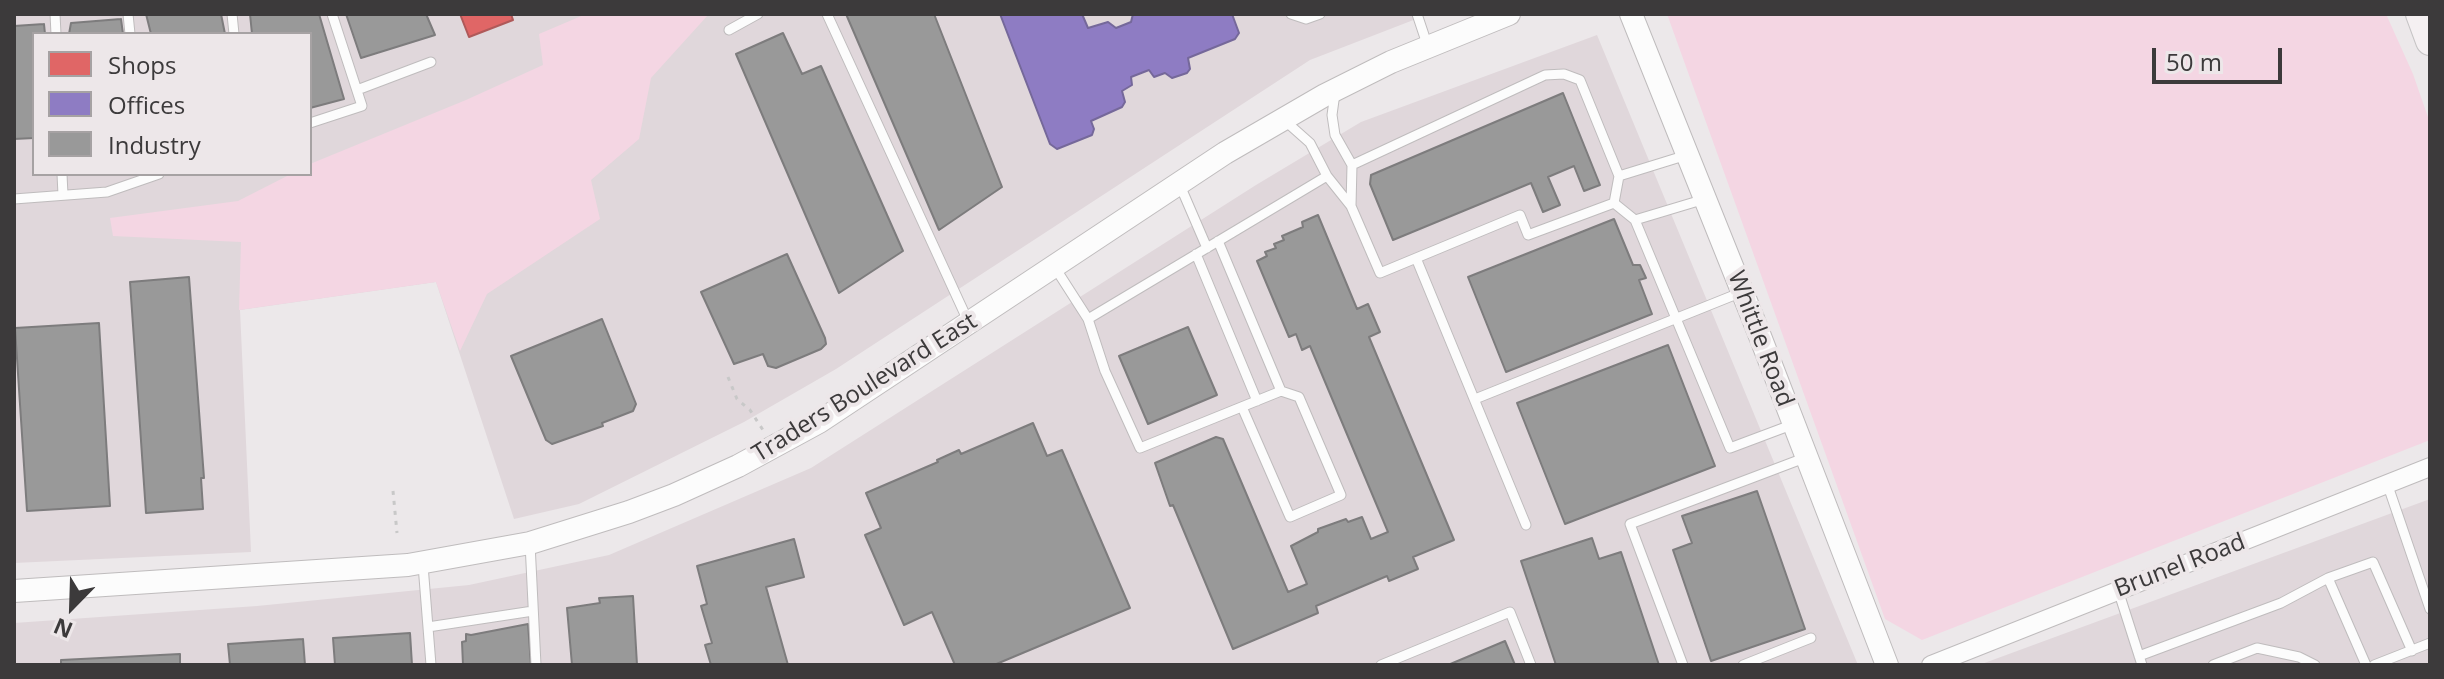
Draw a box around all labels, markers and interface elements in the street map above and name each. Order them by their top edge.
legend [32,32,312,176]
scale bar [2156,32,2286,82]
text: 50 m [2166,45,2222,78]
text: Shops [108,48,176,81]
text: Offices [108,88,185,121]
text: Industry [108,128,201,161]
street label: Whittle Road [1721,267,1799,411]
street label: Traders Boulevard East [748,307,982,469]
street label: Brunel Road [2111,528,2249,604]
north arrow [32,567,112,647]
text: N [49,612,77,646]

